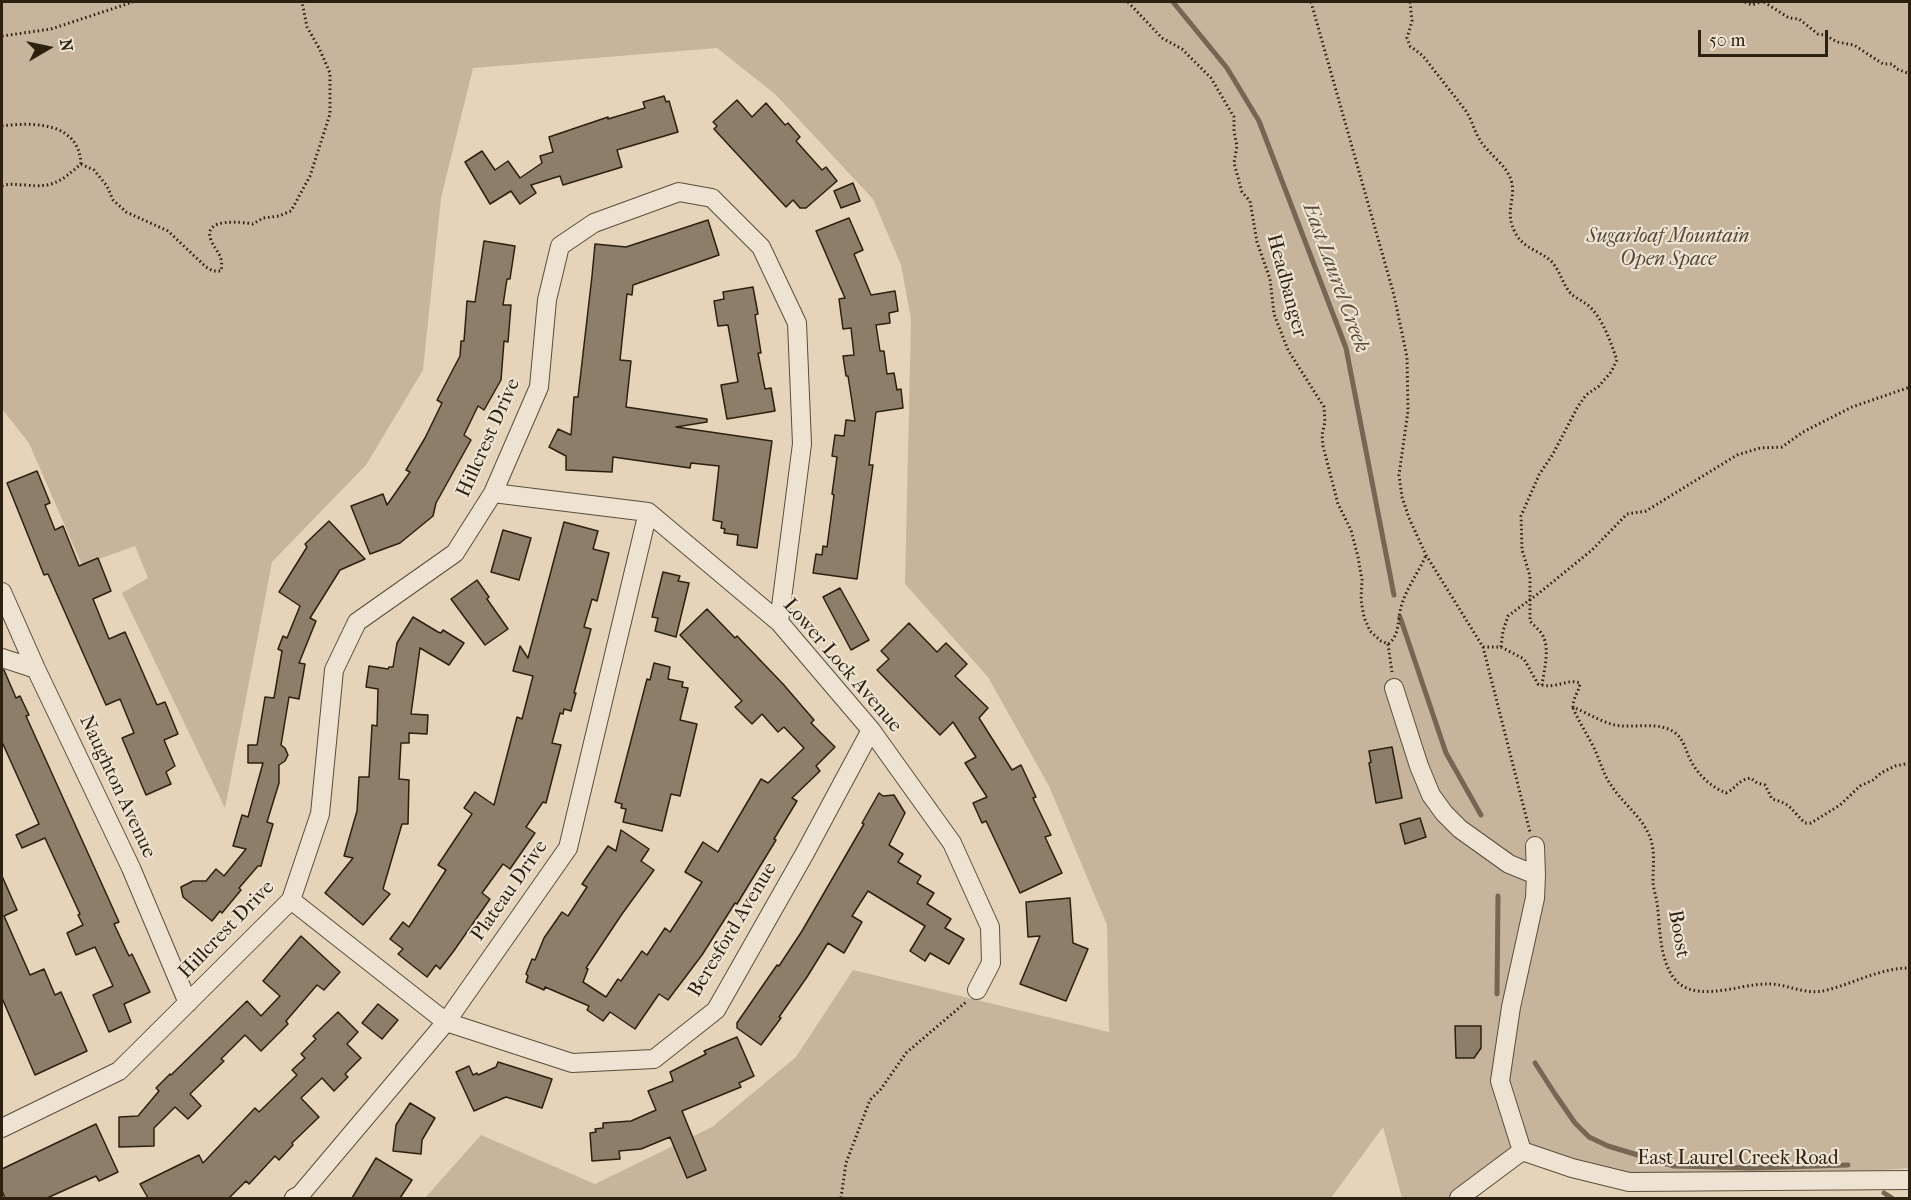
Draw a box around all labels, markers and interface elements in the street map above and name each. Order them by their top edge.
north arrow [18,18,78,78]
scale bar [1701,18,1832,56]
text: 50 m [1709,30,1745,51]
text: N [56,38,77,53]
water label: East Laurel Creek [1296,200,1374,356]
park label: Sugarloaf Mountain Open Space [1586,225,1750,272]
street label: Headbanger [1261,232,1311,340]
street label: Hillcrest Drive [452,375,526,501]
street label: Lower Lock Avenue [777,594,907,738]
street label: Naughton Avenue [73,712,161,862]
street label: Plateau Drive [466,836,554,946]
street label: Beresford Avenue [683,858,783,1002]
street label: Hillcrest Drive [174,876,280,984]
street label: Boost [1662,908,1694,960]
street label: East Laurel Creek Road [1637,1147,1839,1171]

